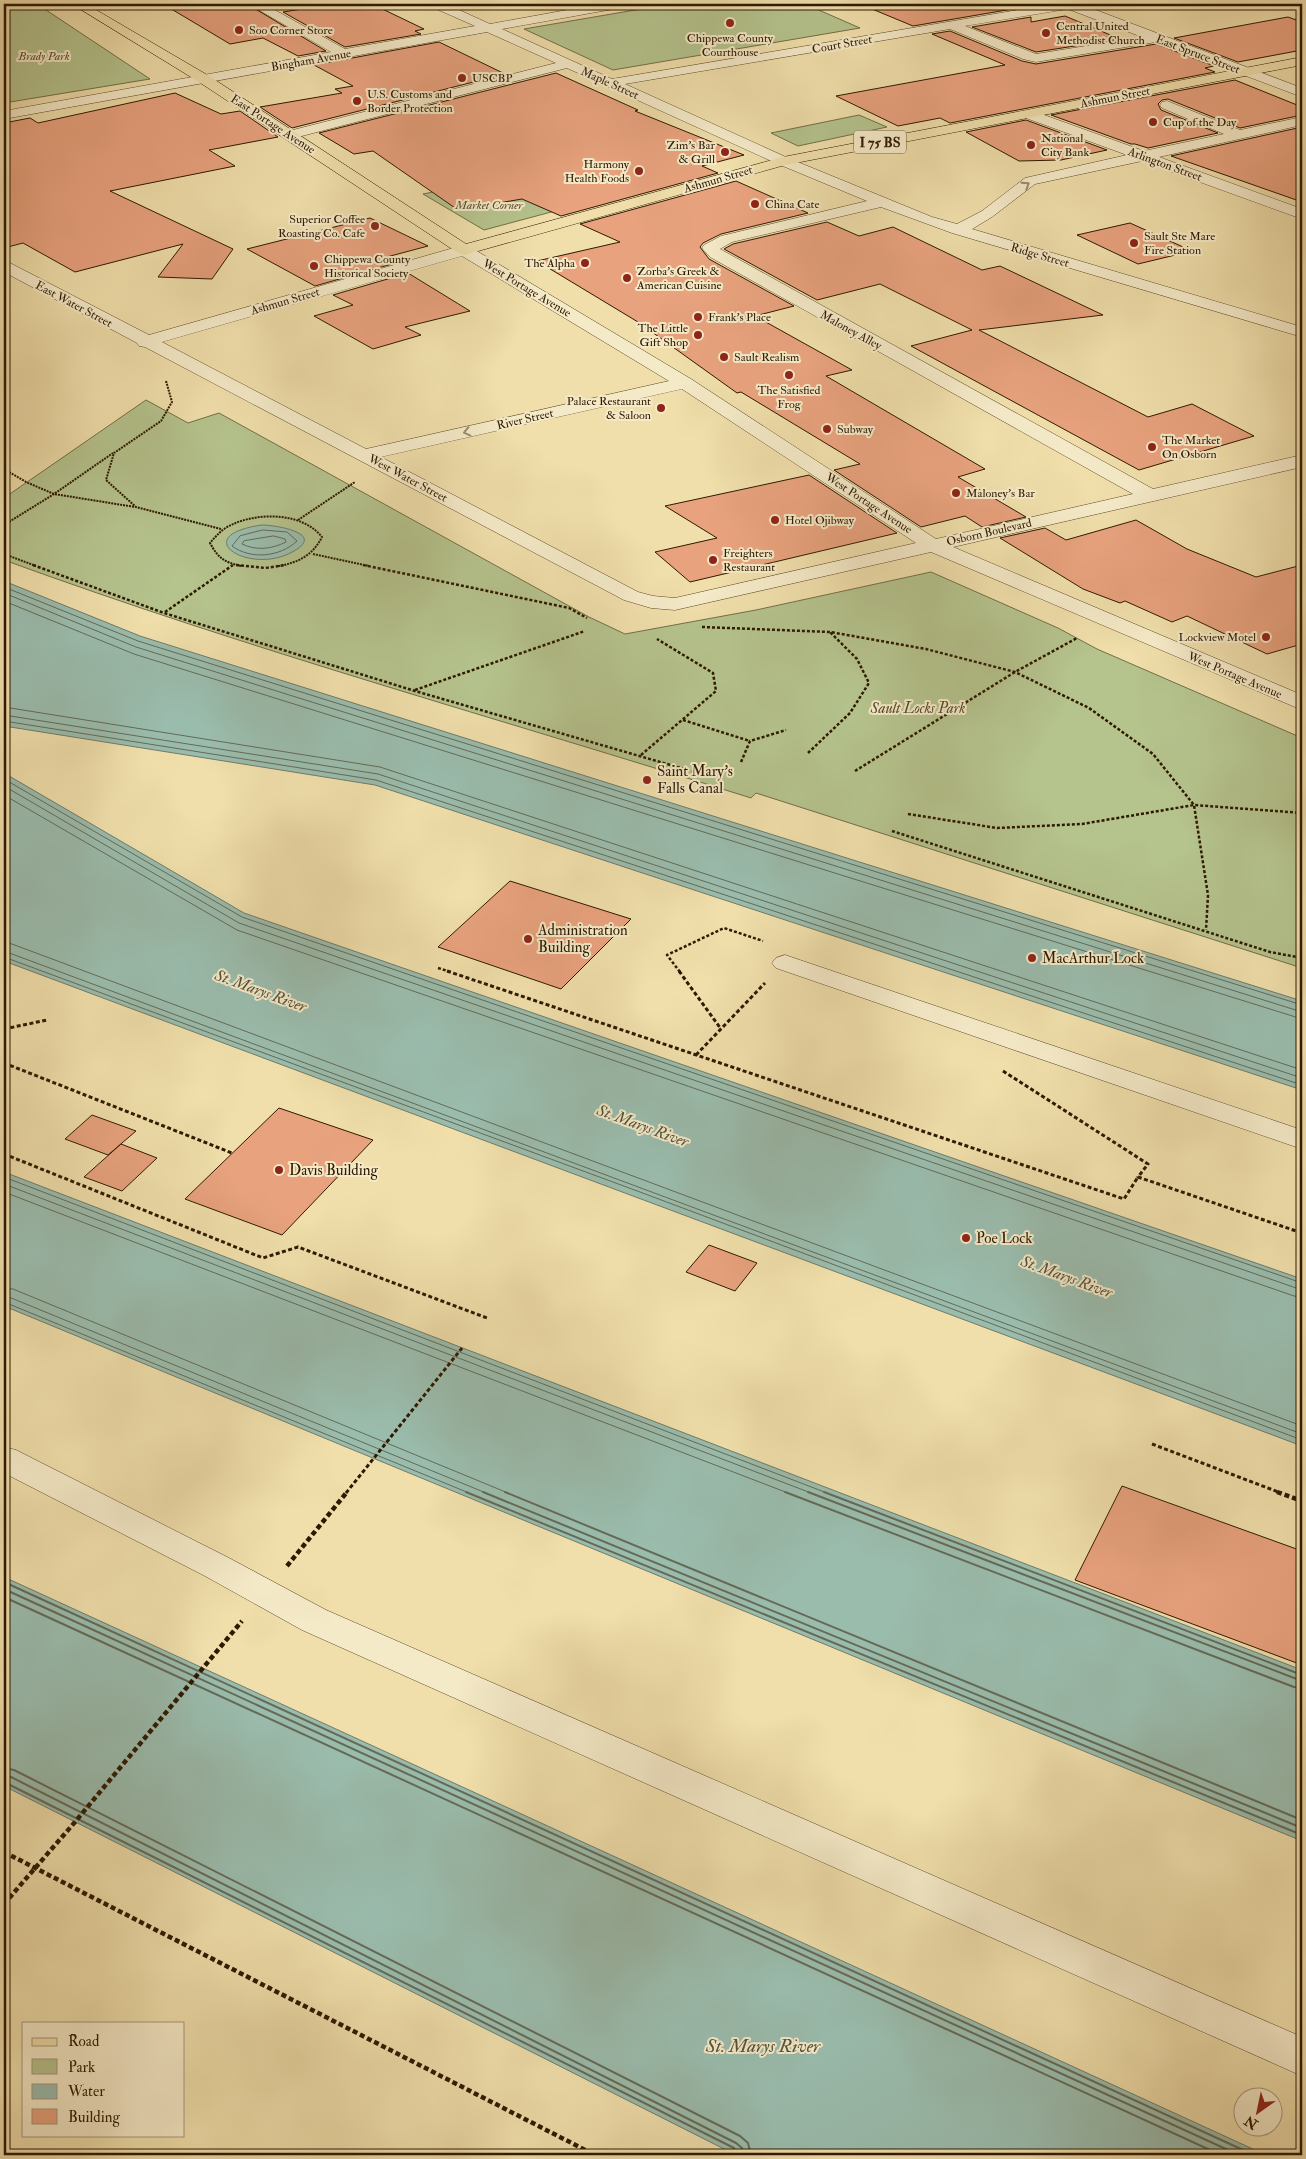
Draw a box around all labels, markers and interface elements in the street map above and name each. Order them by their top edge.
marker: Chippewa County Courthouse [724,17,736,29]
place label: Central United Methodist Church [1056,19,1145,48]
place label: Soo Corner Store [249,23,333,38]
marker: Soo Corner Store [233,24,245,36]
marker: Central United Methodist Church [1040,27,1052,39]
place label: Chippewa County Courthouse [687,31,774,60]
street label: Court Street [811,32,873,57]
street label: East Spruce Street [1154,32,1242,77]
street label: Bingham Avenue [270,46,352,75]
park label: Brady Park [17,49,70,64]
street label: Maple Street [578,64,641,103]
place label: USCBP [472,71,512,86]
marker: USCBP [456,72,468,84]
street label: Ashmun Street [1078,83,1152,112]
place label: U.S. Customs and Border Protection [367,87,453,116]
street label: East Portage Avenue [228,91,318,157]
marker: U.S. Customs and Border Protection [351,95,363,107]
place label: Cup of the Day [1163,115,1237,130]
marker: Cup of the Day [1147,116,1159,128]
road number: I 75 BS [854,130,906,154]
place label: National City Bank [1041,131,1089,160]
place label: Zim's Bar & Grill [667,138,716,167]
marker: National City Bank [1025,139,1037,151]
street label: Arlington Street [1125,144,1204,185]
marker: Zim's Bar & Grill [719,146,731,158]
place label: Harmony Health Foods [565,157,630,186]
street label: Ashmun Street [681,162,754,197]
marker: Harmony Health Foods [633,165,645,177]
one-way arrow [1021,181,1030,191]
place label: China Cate [765,197,820,212]
park label: Market Corner [454,198,523,213]
marker: China Cate [749,198,761,210]
place label: Superior Coffee Roasting Co. Cafe [278,212,365,241]
marker: Superior Coffee Roasting Co. Cafe [369,220,381,232]
place label: Sault Ste Mare Fire Station [1144,229,1215,258]
marker: Sault Ste Mare Fire Station [1128,237,1140,249]
street label: Ridge Street [1009,240,1071,271]
place label: Chippewa County Historical Society [324,252,411,281]
street label: West Portage Avenue [479,256,574,321]
place label: The Alpha [524,256,576,271]
marker: The Alpha [579,257,591,269]
marker: Chippewa County Historical Society [308,260,320,272]
place label: Zorba's Greek & American Cuisine [636,264,722,293]
marker: Zorba's Greek & American Cuisine [621,272,633,284]
street label: East Water Street [33,278,115,331]
street label: Ashmun Street [248,284,321,319]
street label: Maloney Alley [817,307,885,354]
place label: Frank's Place [708,310,771,325]
marker: Frank's Place [692,311,704,323]
place label: The Little Gift Shop [638,321,688,350]
marker: The Little Gift Shop [692,329,704,341]
place label: Sault Realism [734,350,800,365]
marker: Sault Realism [718,351,730,363]
marker: The Satisfied Frog [783,369,795,381]
place label: The Satisfied Frog [757,383,821,412]
place label: Palace Restaurant & Saloon [567,394,651,423]
marker: Palace Restaurant & Saloon [655,402,667,414]
street label: River Street [495,406,555,433]
place label: Subway [837,422,874,437]
marker: Subway [821,423,833,435]
one-way arrow [462,426,471,437]
place label: The Market On Osborn [1162,433,1220,462]
marker: The Market On Osborn [1146,441,1158,453]
street label: West Water Street [365,451,450,506]
street label: West Portage Avenue [822,469,915,537]
place label: Maloney's Bar [966,486,1035,501]
marker: Maloney's Bar [950,487,962,499]
place label: Hotel Ojibway [785,513,855,528]
marker: Hotel Ojibway [769,514,781,526]
street label: Osborn Boulevard [945,515,1033,550]
place label: Freighters Restaurant [723,546,775,575]
marker: Freighters Restaurant [707,554,719,566]
place label: Lockview Motel [1179,630,1256,645]
marker: Lockview Motel [1260,631,1272,643]
street label: West Portage Avenue [1185,649,1284,702]
park label: Sault Locks Park [870,699,965,718]
place label: Saint Mary's Falls Canal [657,762,733,798]
marker: Saint Mary's Falls Canal [641,774,653,786]
place label: Administration Building [537,921,628,957]
marker: Administration Building [522,933,534,945]
place label: MacArthur Lock [1042,949,1144,968]
marker: MacArthur Lock [1026,952,1038,964]
water label: St. Marys River [211,965,310,1017]
water label: St. Marys River [593,1100,692,1152]
place label: Davis Building [289,1161,378,1180]
marker: Davis Building [273,1164,285,1176]
place label: Poe Lock [976,1229,1032,1248]
marker: Poe Lock [960,1232,972,1244]
water label: St. Marys River [1017,1251,1116,1303]
legend [22,2022,185,2136]
text: Road [68,2032,100,2051]
water label: St. Marys River [705,2034,821,2058]
text: Park [68,2058,95,2077]
text: Water [67,2082,105,2101]
north arrow [1234,2086,1284,2136]
text: Building [68,2108,120,2127]
text: N [1241,2112,1262,2134]

